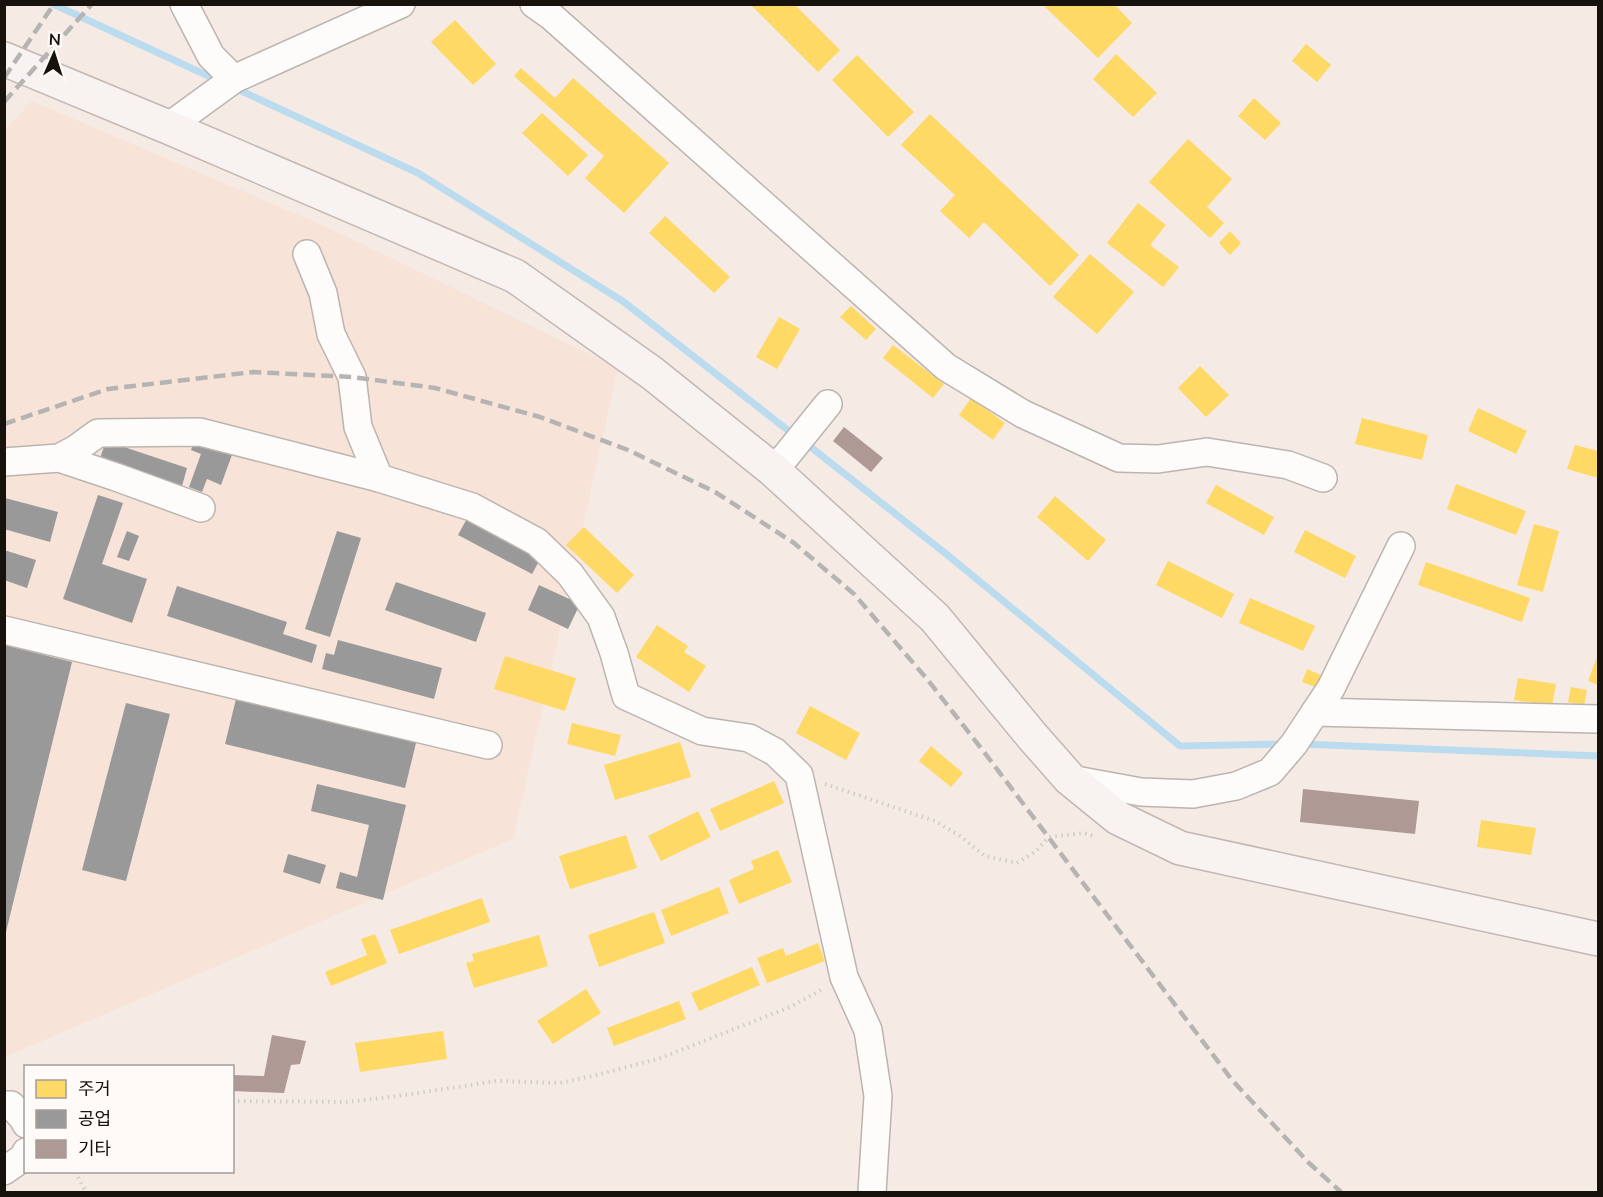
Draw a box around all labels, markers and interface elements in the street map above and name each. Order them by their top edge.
north arrow [24,24,84,84]
text: N [48,29,61,49]
legend [24,1065,234,1173]
text: 주거 [78,1077,111,1100]
text: 공업 [78,1107,111,1130]
text: 기타 [78,1137,112,1160]

